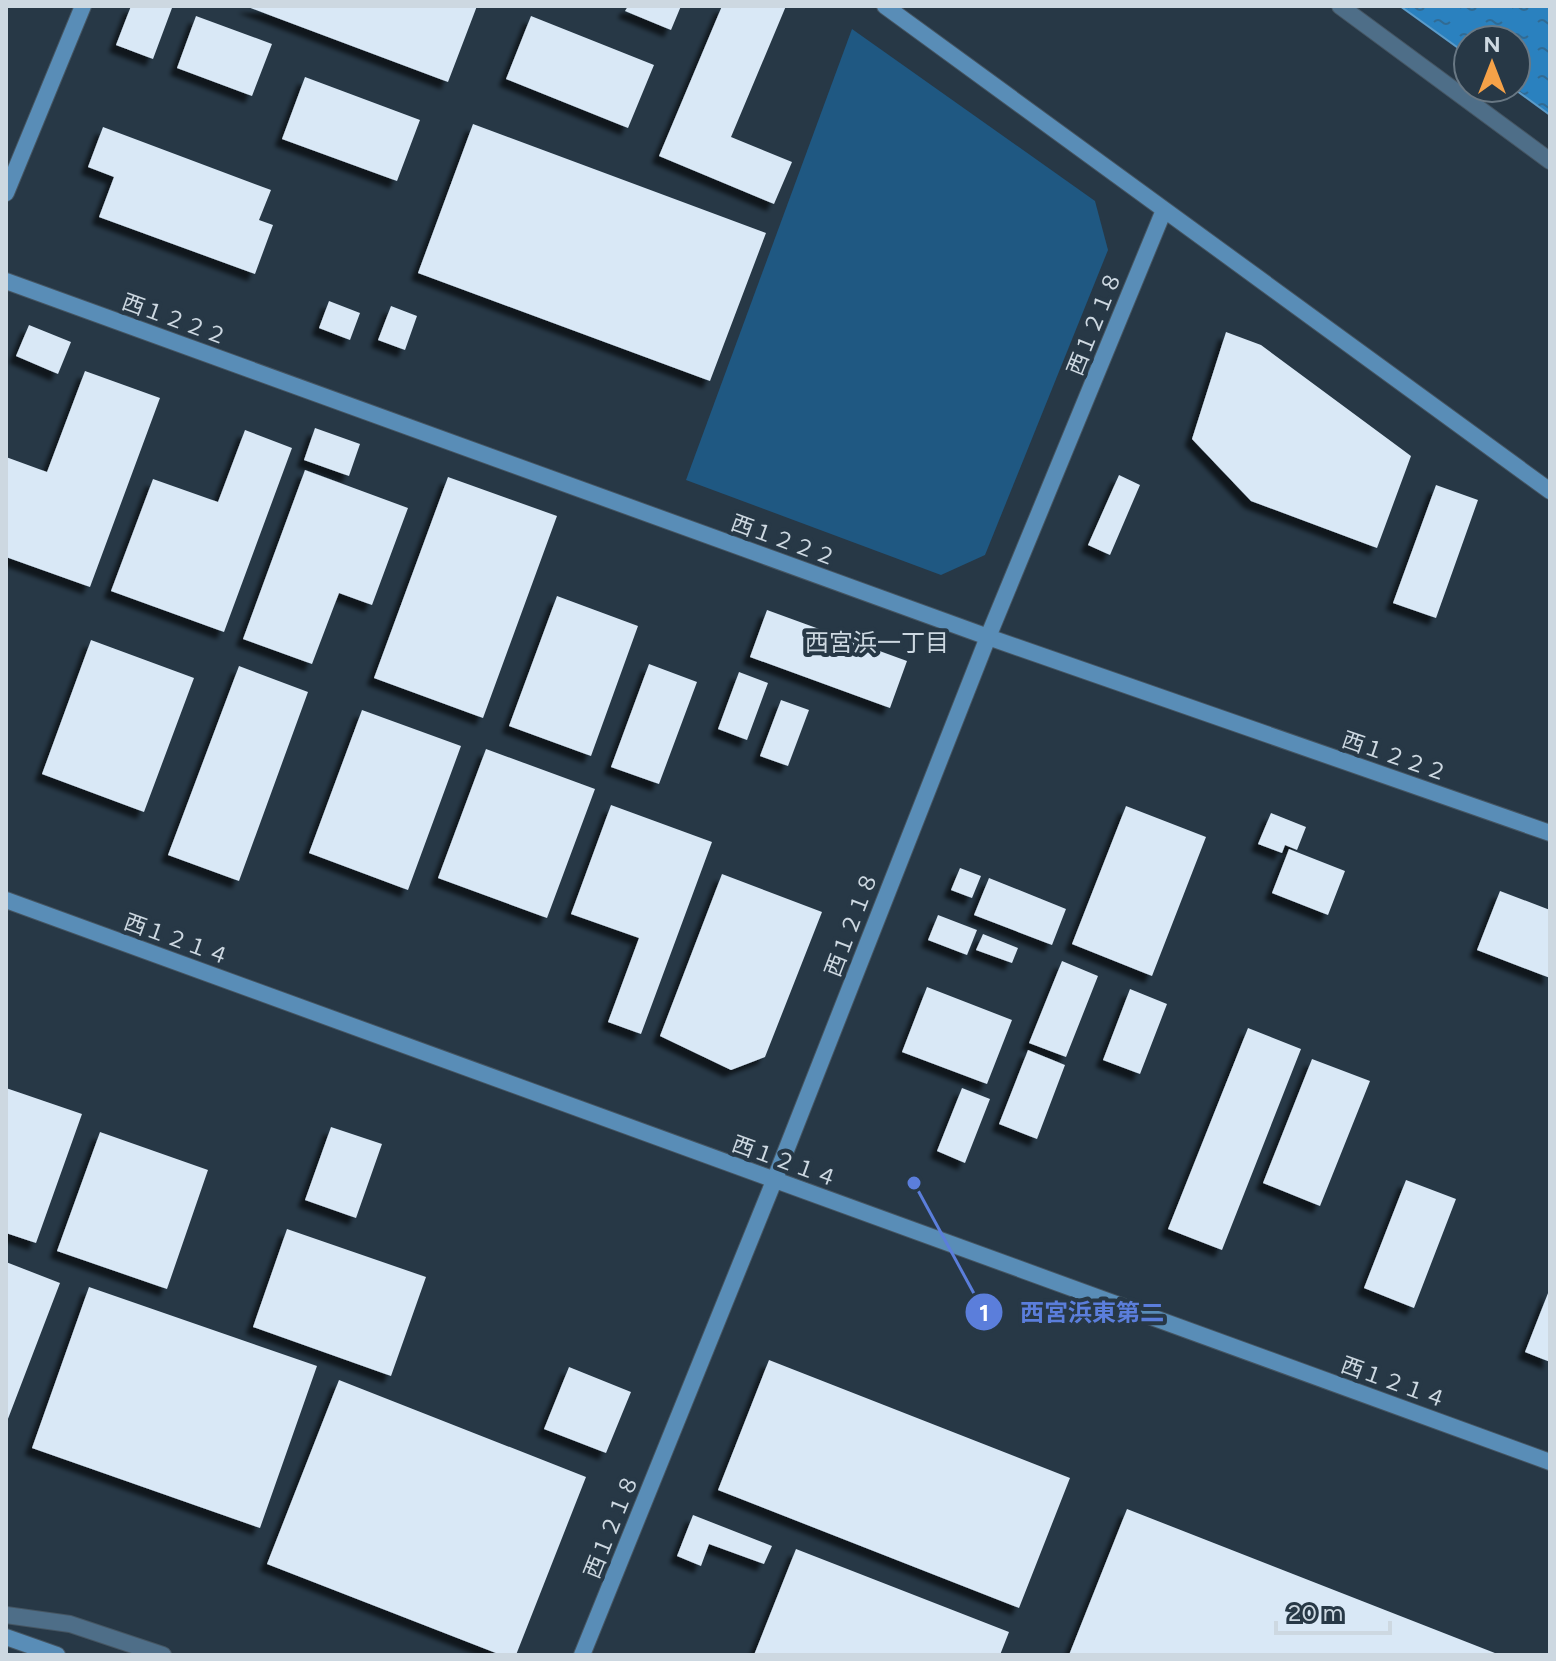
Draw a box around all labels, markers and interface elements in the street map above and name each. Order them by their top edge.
north arrow [1452,24,1532,104]
text: N [1483,31,1501,58]
street label: 西１２１８ [1061,267,1128,379]
street label: 西１２２２ [119,288,231,351]
street label: 西１２２２ [728,509,840,572]
district label: 西宮浜一丁目 [805,628,949,657]
street label: 西１２２２ [1338,726,1451,787]
street label: 西１２１８ [819,868,884,980]
street label: 西１２１４ [121,908,233,971]
street label: 西１２１４ [729,1130,841,1193]
callout: 西宮浜東第二 [964,1288,1180,1336]
text: 1 [979,1298,989,1327]
text: 西宮浜東第二 [1020,1298,1164,1327]
street label: 西１２１４ [1338,1351,1450,1414]
street label: 西１２１８ [578,1470,645,1582]
scale bar [1276,1585,1390,1635]
text: 20 m [1288,1598,1343,1627]

